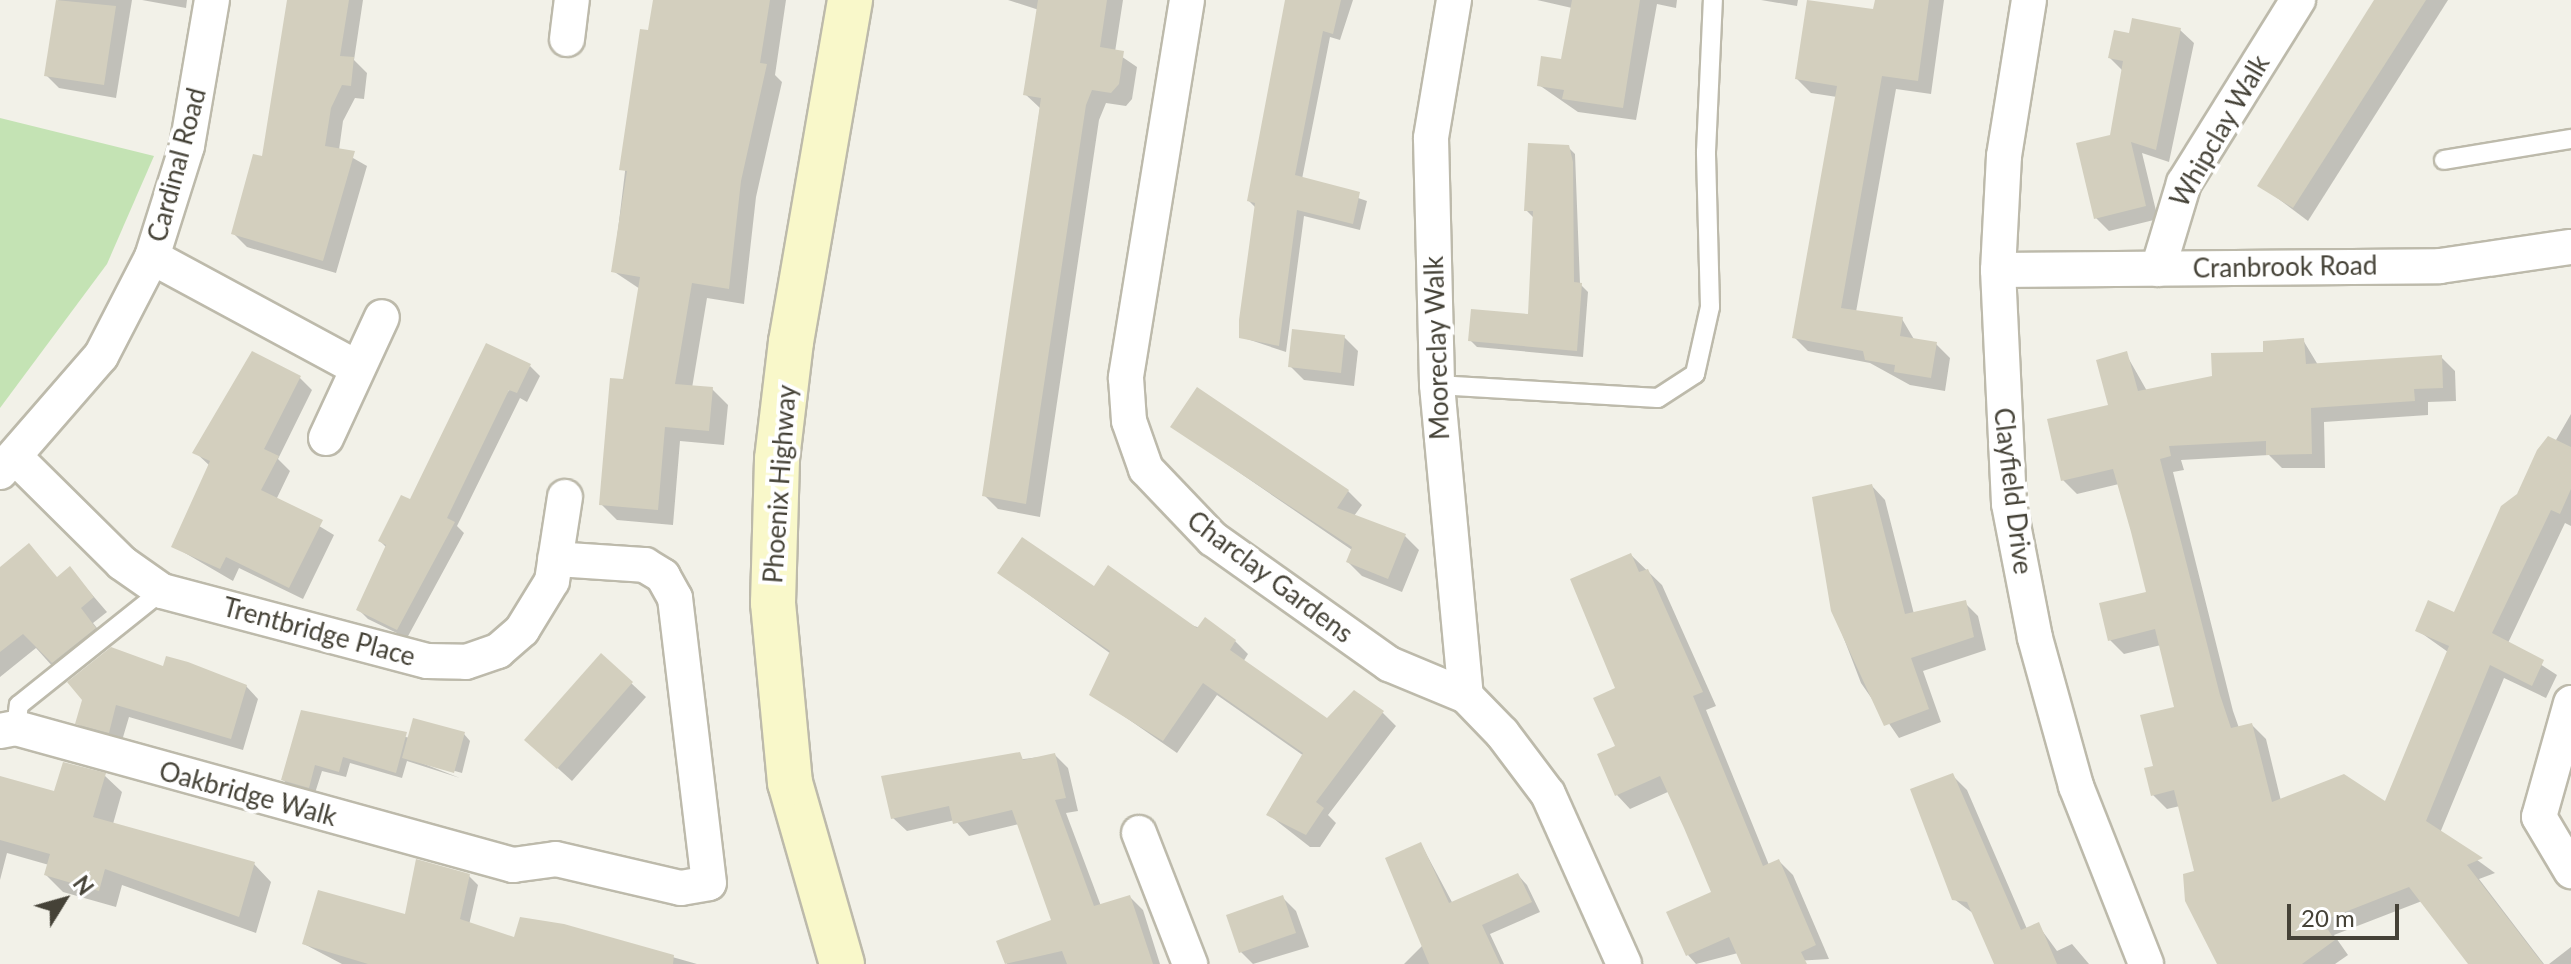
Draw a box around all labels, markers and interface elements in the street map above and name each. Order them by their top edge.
street label: Whipclay Walk [2164,49,2276,213]
street label: Cardinal Road [141,85,213,245]
street label: Cranbrook Road [2193,250,2377,284]
street label: Mooreclay Walk [1418,255,1456,441]
street label: Phoenix Highway [757,384,803,584]
street label: Clayfield Drive [1987,406,2039,576]
street label: Charclay Gardens [1181,504,1359,650]
street label: Trentbridge Place [219,591,419,673]
street label: Oakbridge Walk [156,755,340,833]
north arrow [24,860,104,940]
text: N [68,870,99,900]
scale bar [2291,888,2403,938]
text: 20 m [2301,903,2355,932]

